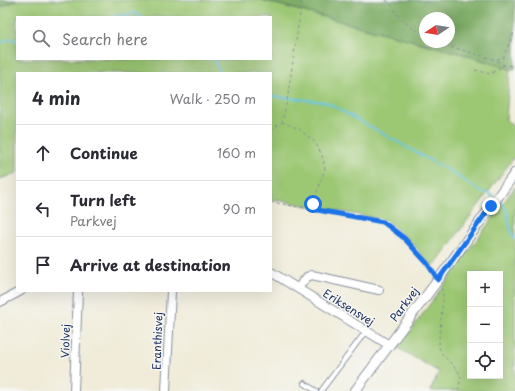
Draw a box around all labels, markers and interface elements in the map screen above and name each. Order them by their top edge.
north arrow [419,12,455,48]
search box [16,16,272,60]
icon: search [30,27,52,49]
text: Search here [62,27,148,50]
text: 4 min [32,85,80,111]
text: Walk · 250 m [170,89,256,108]
text: Continue [70,141,138,164]
icon: ahead [32,142,54,164]
text: 160 m [217,143,256,162]
text: Turn left [70,188,136,211]
route start [304,195,322,213]
route end [482,197,500,215]
icon: left [32,198,54,220]
text: 90 m [223,199,256,218]
text: Parkvej [70,211,117,230]
text: Arrive at destination [70,253,231,276]
icon: arrive [32,254,54,276]
map controls [467,271,503,379]
button: + [467,271,503,307]
street label: Parkvej [385,283,423,325]
street label: Eriksensvej [320,284,378,330]
button: − [467,307,503,343]
street label: Eranthisvej [147,312,167,370]
street label: Violvej [56,324,74,358]
button: locate [467,343,503,379]

